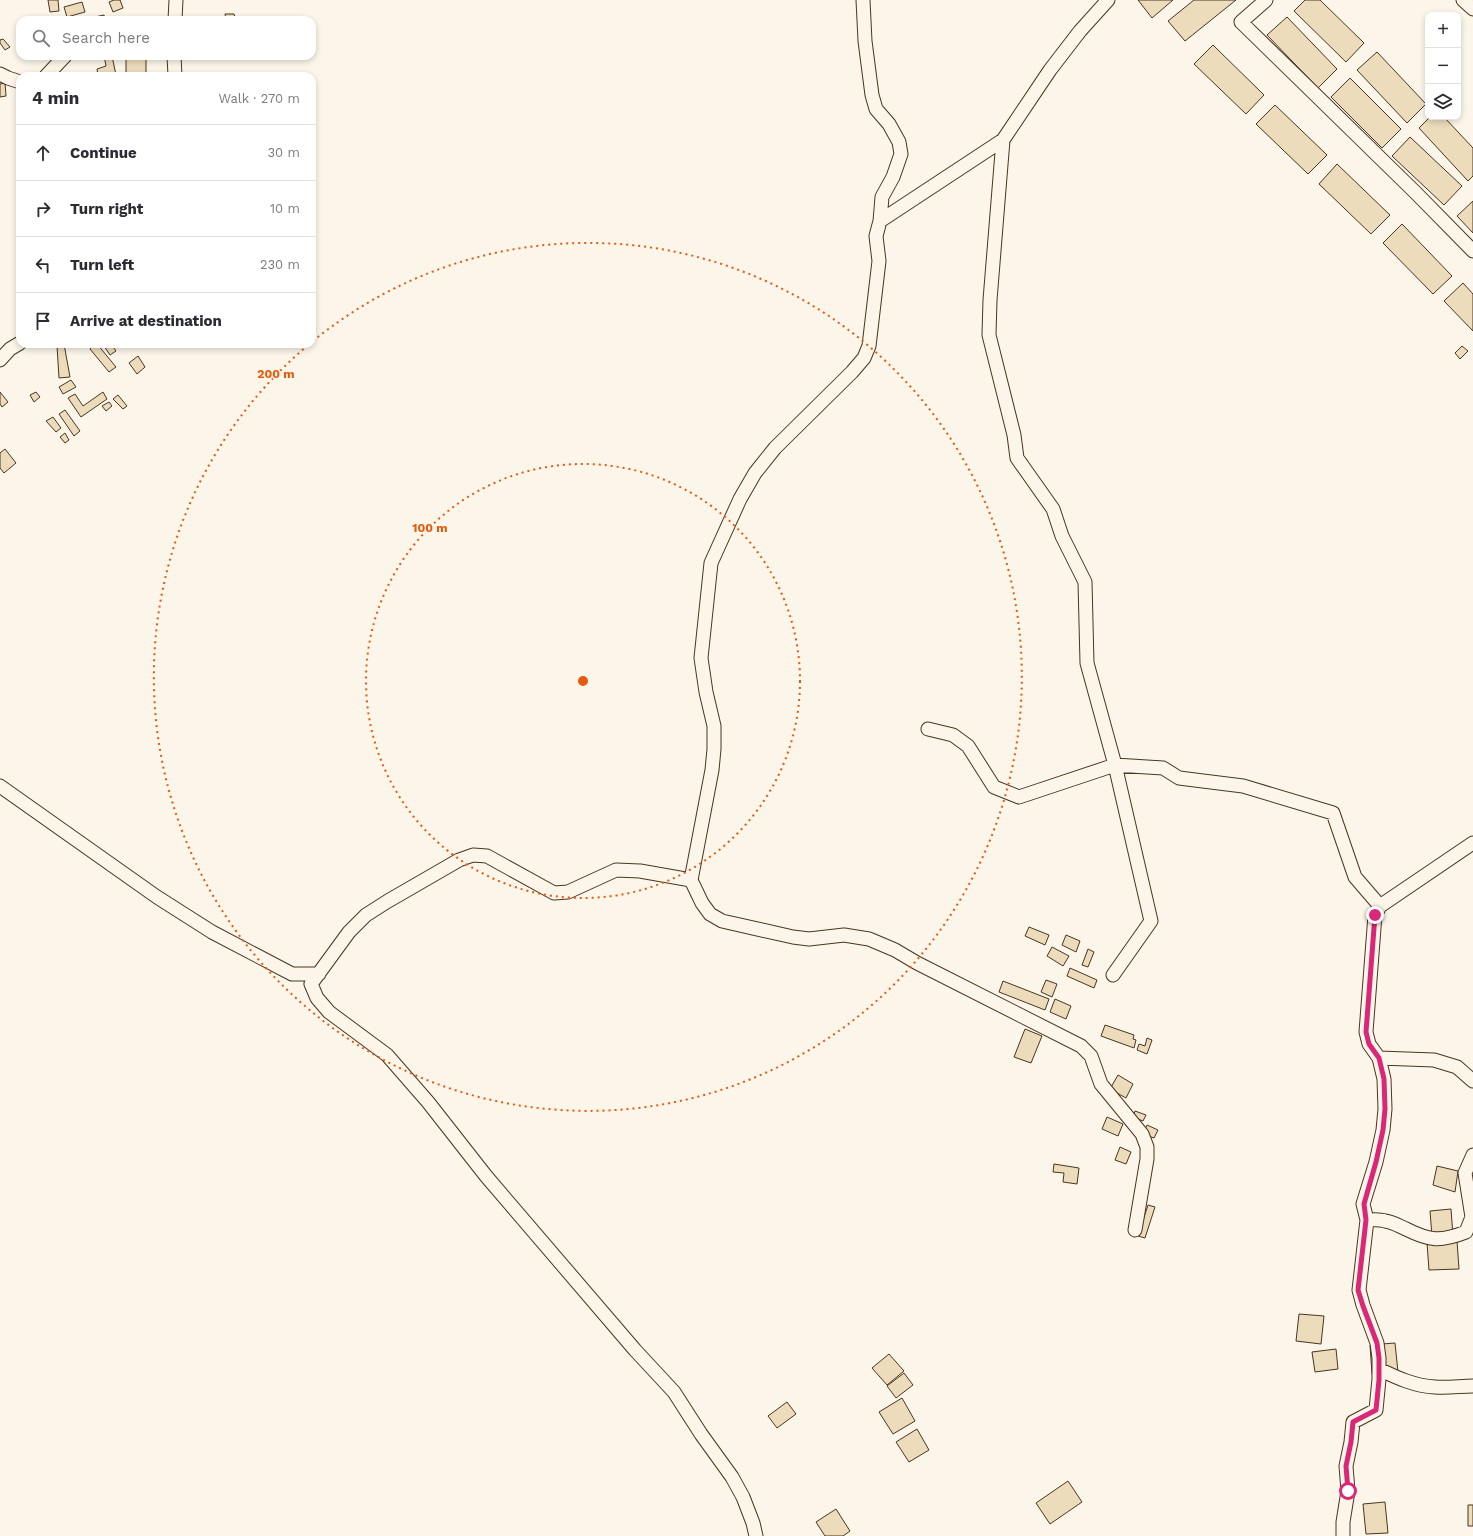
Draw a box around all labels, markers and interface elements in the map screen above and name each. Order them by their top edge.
map controls [1425,12,1461,120]
button: + [1425,12,1461,48]
search box [16,16,316,60]
icon: search [30,27,52,49]
text: Search here [62,29,150,47]
button: − [1425,48,1461,84]
button: layers [1425,84,1461,120]
text: 4 min [32,88,79,108]
text: Walk · 270 m [219,91,300,106]
icon: ahead [32,142,54,164]
text: Continue [70,144,137,162]
text: 30 m [268,145,300,160]
icon: right [32,198,54,220]
text: Turn right [70,200,143,218]
text: 10 m [270,201,300,216]
icon: left [32,254,54,276]
text: Turn left [70,256,134,274]
text: 230 m [260,257,300,272]
icon: arrive [32,310,54,332]
text: Arrive at destination [70,312,222,330]
text: 200 m [257,367,295,381]
text: 100 m [412,521,448,535]
centre of rings [576,674,590,688]
route end [1366,906,1384,924]
route start [1339,1482,1357,1500]

